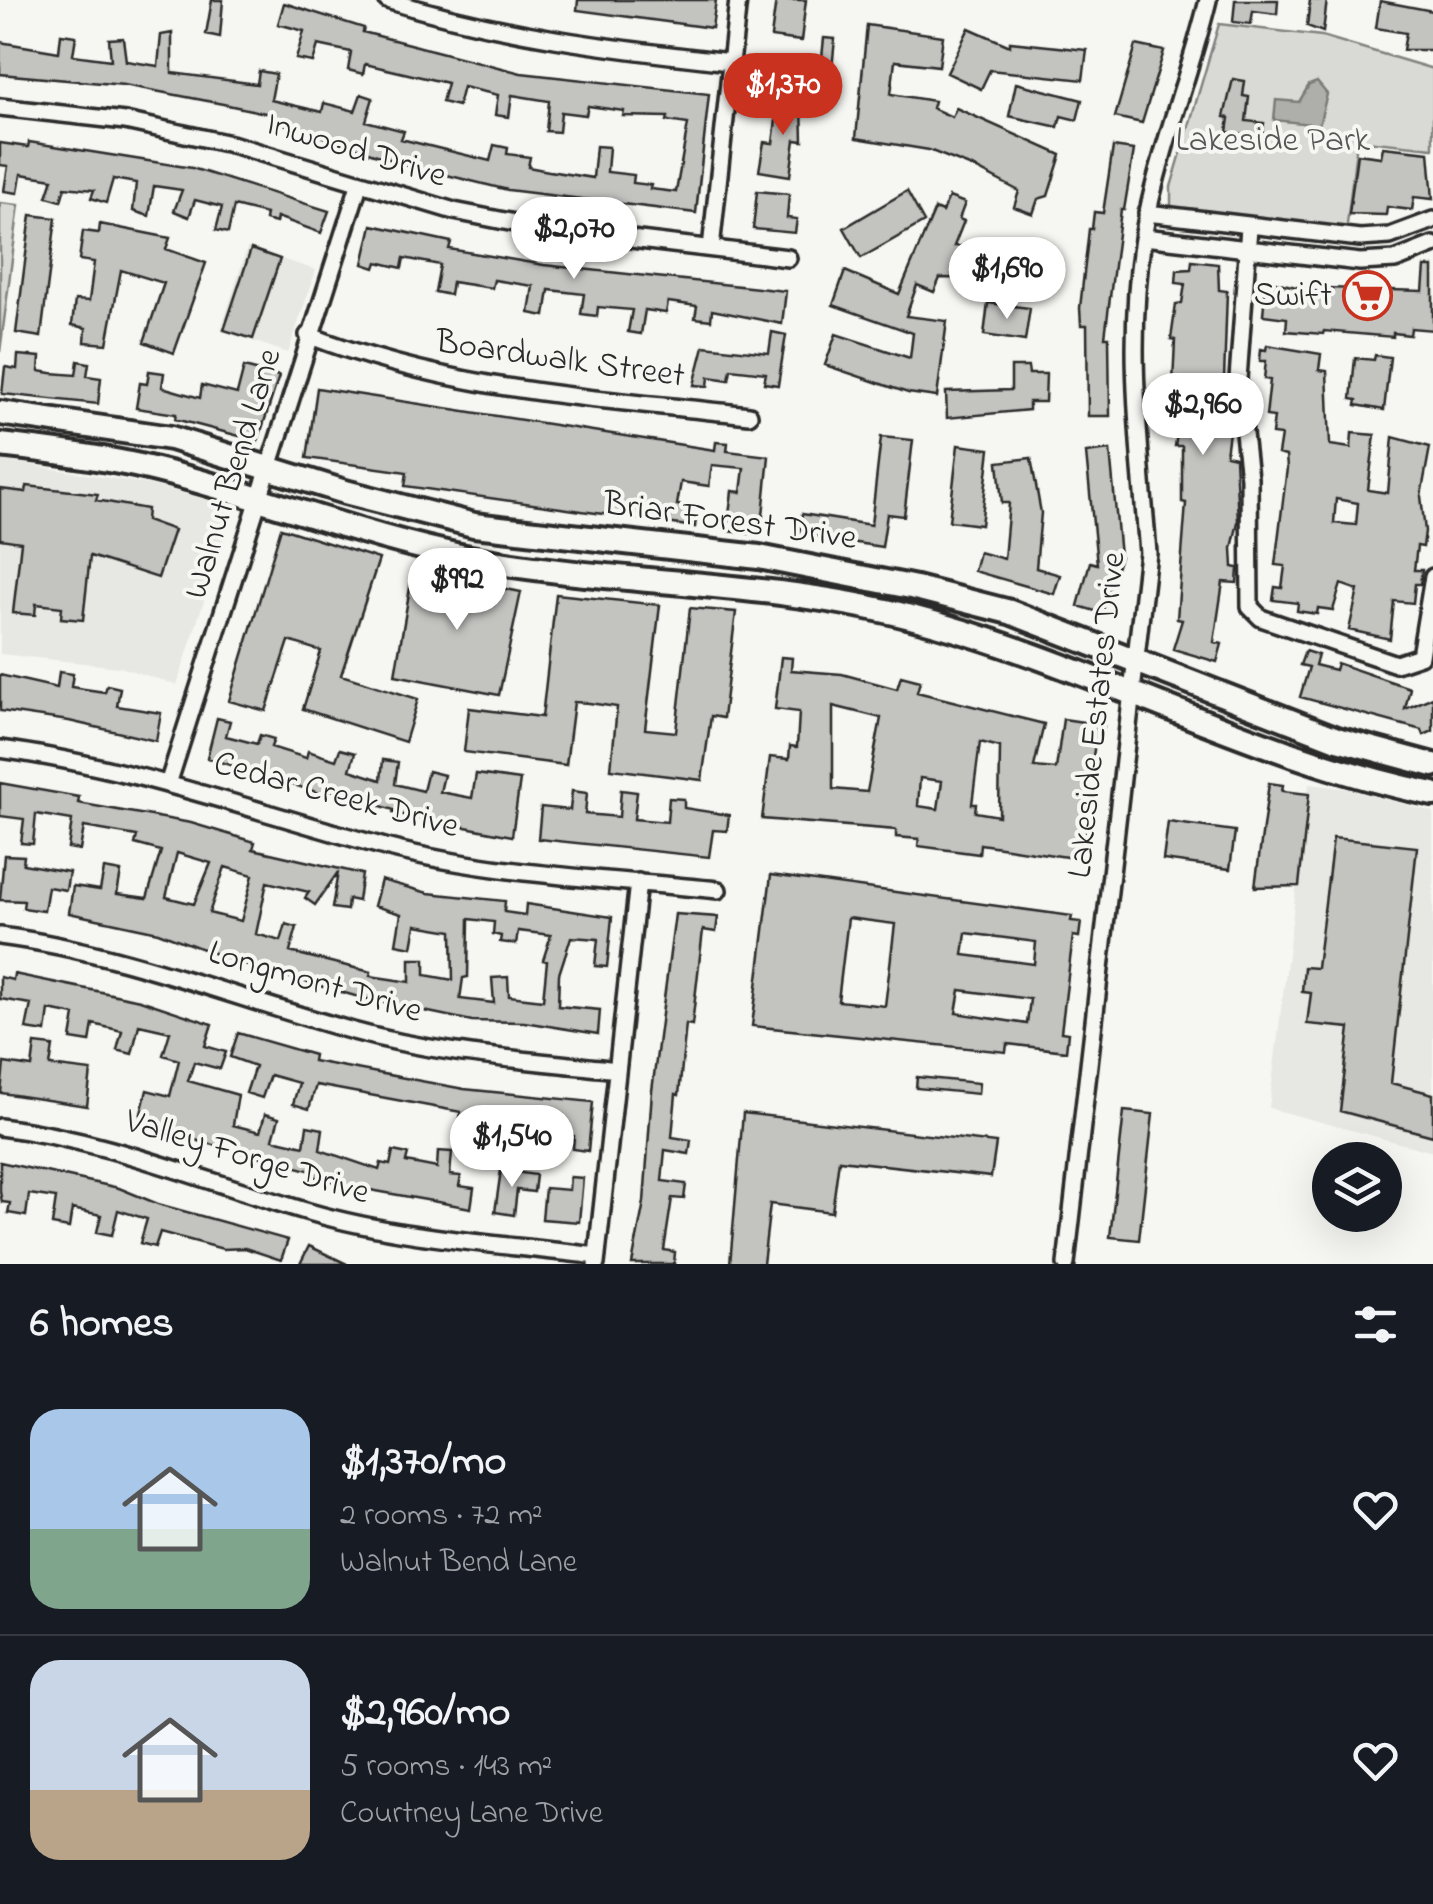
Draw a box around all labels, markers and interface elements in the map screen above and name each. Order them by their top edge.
pin: $1,370 [702,53,864,138]
text: $1,370 [745,62,821,109]
street label: Inwood Drive [260,99,453,203]
park label: Lakeside Park [1176,116,1371,167]
pin: $2,070 [493,197,655,282]
text: $2,070 [533,206,615,253]
pin: $1,690 [926,237,1088,322]
text: $1,690 [971,246,1043,293]
supermarket icon: Swift [1341,270,1393,322]
place label: Swift [1254,271,1332,322]
street label: Boardwalk Street [431,317,688,403]
street label: Walnut Bend Lane [172,342,296,605]
pin: $2,960 [1122,373,1284,458]
text: $2,960 [1164,382,1242,429]
street label: Briar Forest Drive [599,479,860,565]
pin: $992 [398,548,516,633]
street label: Lakeside Estates Drive [1056,549,1141,881]
text: $992 [430,557,484,604]
street label: Cedar Creek Drive [208,739,464,853]
street label: Longmont Drive [202,928,428,1038]
street label: Valley Forge Drive [118,1096,376,1219]
pin: $1,540 [431,1105,593,1190]
text: $1,540 [472,1114,552,1161]
map controls [1312,1142,1402,1232]
button: layers [1312,1142,1402,1232]
text: 6 homes [30,1294,174,1355]
icon: filters [1348,1297,1403,1352]
text: $1,370/mo [340,1432,506,1493]
icon: home [110,1449,230,1569]
icon: heart [1348,1482,1403,1537]
text: 2 rooms · 72 m² [340,1493,542,1540]
text: Walnut Bend Lane [340,1540,577,1587]
text: $2,960/mo [340,1683,510,1744]
icon: home [110,1700,230,1820]
icon: heart [1348,1733,1403,1788]
text: 5 rooms · 143 m² [340,1744,552,1791]
text: Courtney Lane Drive [340,1791,603,1838]

